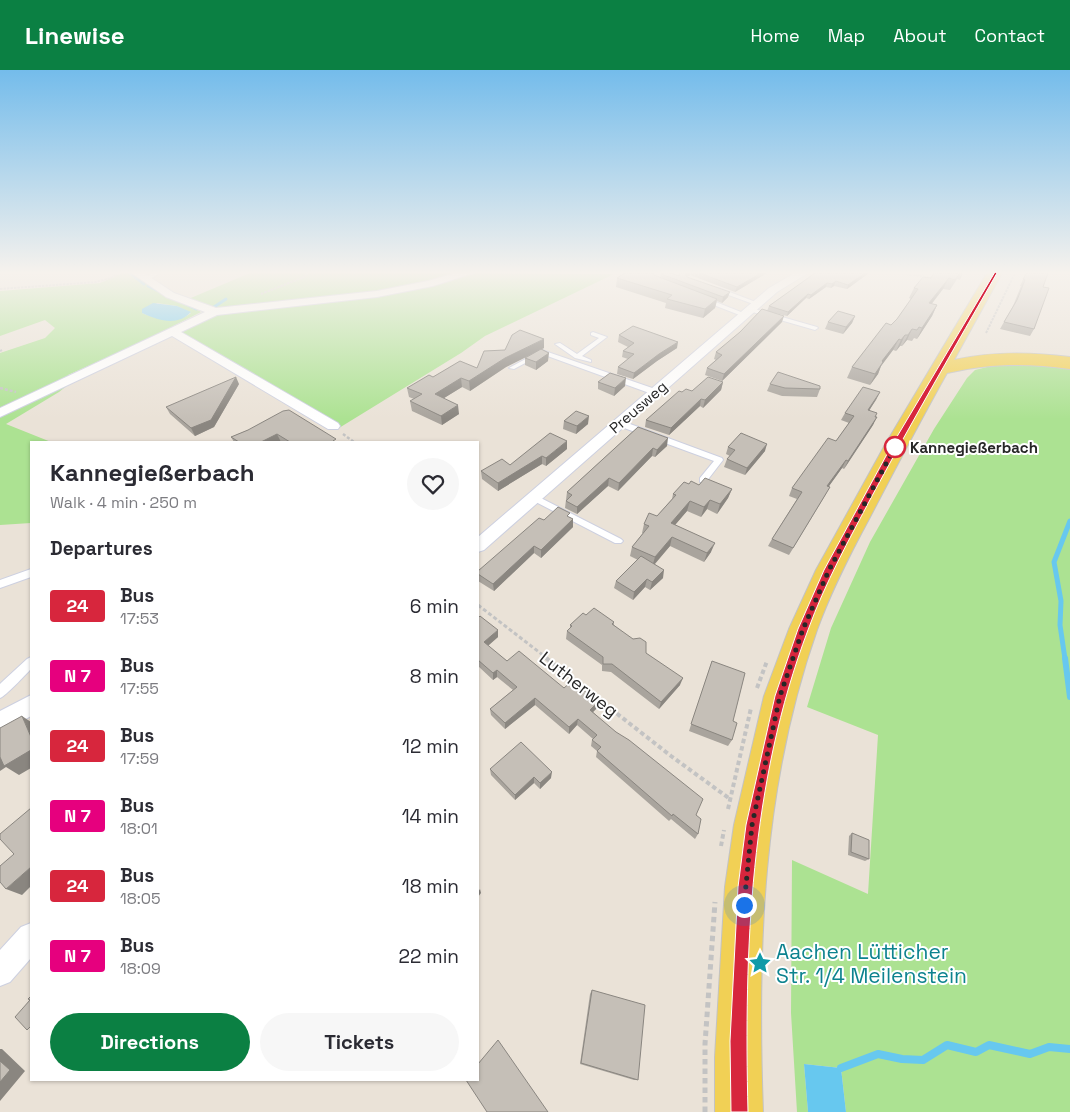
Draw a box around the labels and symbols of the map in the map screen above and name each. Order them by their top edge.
street label: Preusweg [605,377,671,437]
marker: Kannegießerbach [884,436,906,458]
place label: Kannegießerbach [910,438,1038,457]
street label: Lutherweg [535,646,623,722]
your location [732,893,757,918]
place label: Aachen Lütticher Str. 1/4 Meilenstein [776,938,967,989]
place icon: Aachen Lütticher Str. 1/4 Meilenstein [747,950,773,976]

